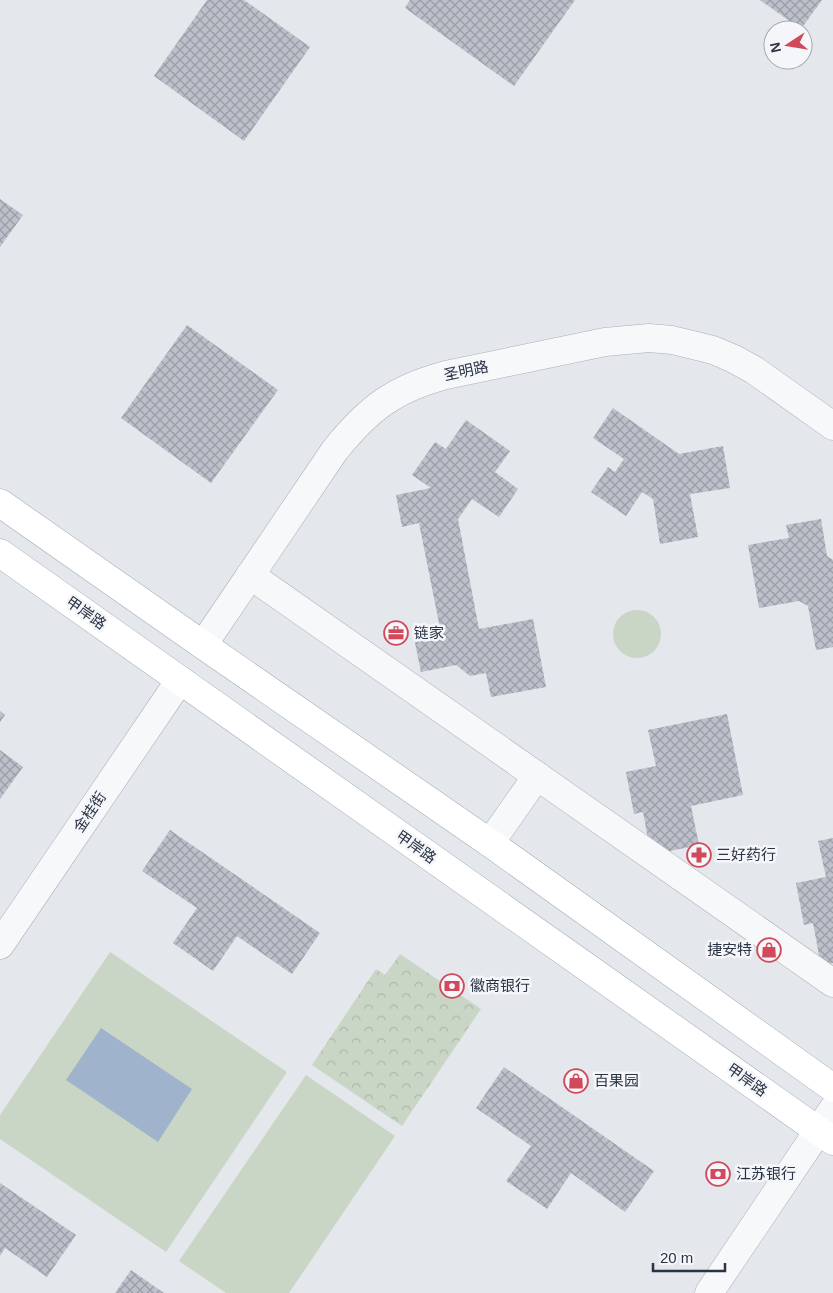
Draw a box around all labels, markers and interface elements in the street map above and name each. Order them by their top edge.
north arrow [763,20,813,70]
text: N [766,41,784,54]
street label: 圣明路 [442,358,490,384]
street label: 甲岸路 [63,593,110,632]
office icon: 链家 [383,620,409,646]
place label: 链家 [414,624,444,641]
street label: 金桂街 [70,788,109,835]
street label: 甲岸路 [393,827,440,866]
pharmacy icon: 三好药行 [686,842,712,868]
place label: 三好药行 [716,846,776,863]
shop icon: 捷安特 [756,937,782,963]
place label: 捷安特 [707,941,752,958]
bank icon: 徽商银行 [439,973,465,999]
place label: 徽商银行 [470,977,530,994]
street label: 甲岸路 [724,1060,771,1099]
shop icon: 百果园 [563,1068,589,1094]
place label: 百果园 [594,1072,639,1089]
bank icon: 江苏银行 [705,1161,731,1187]
place label: 江苏银行 [736,1165,796,1182]
scale bar [653,1240,726,1272]
text: 20 m [660,1249,693,1266]

